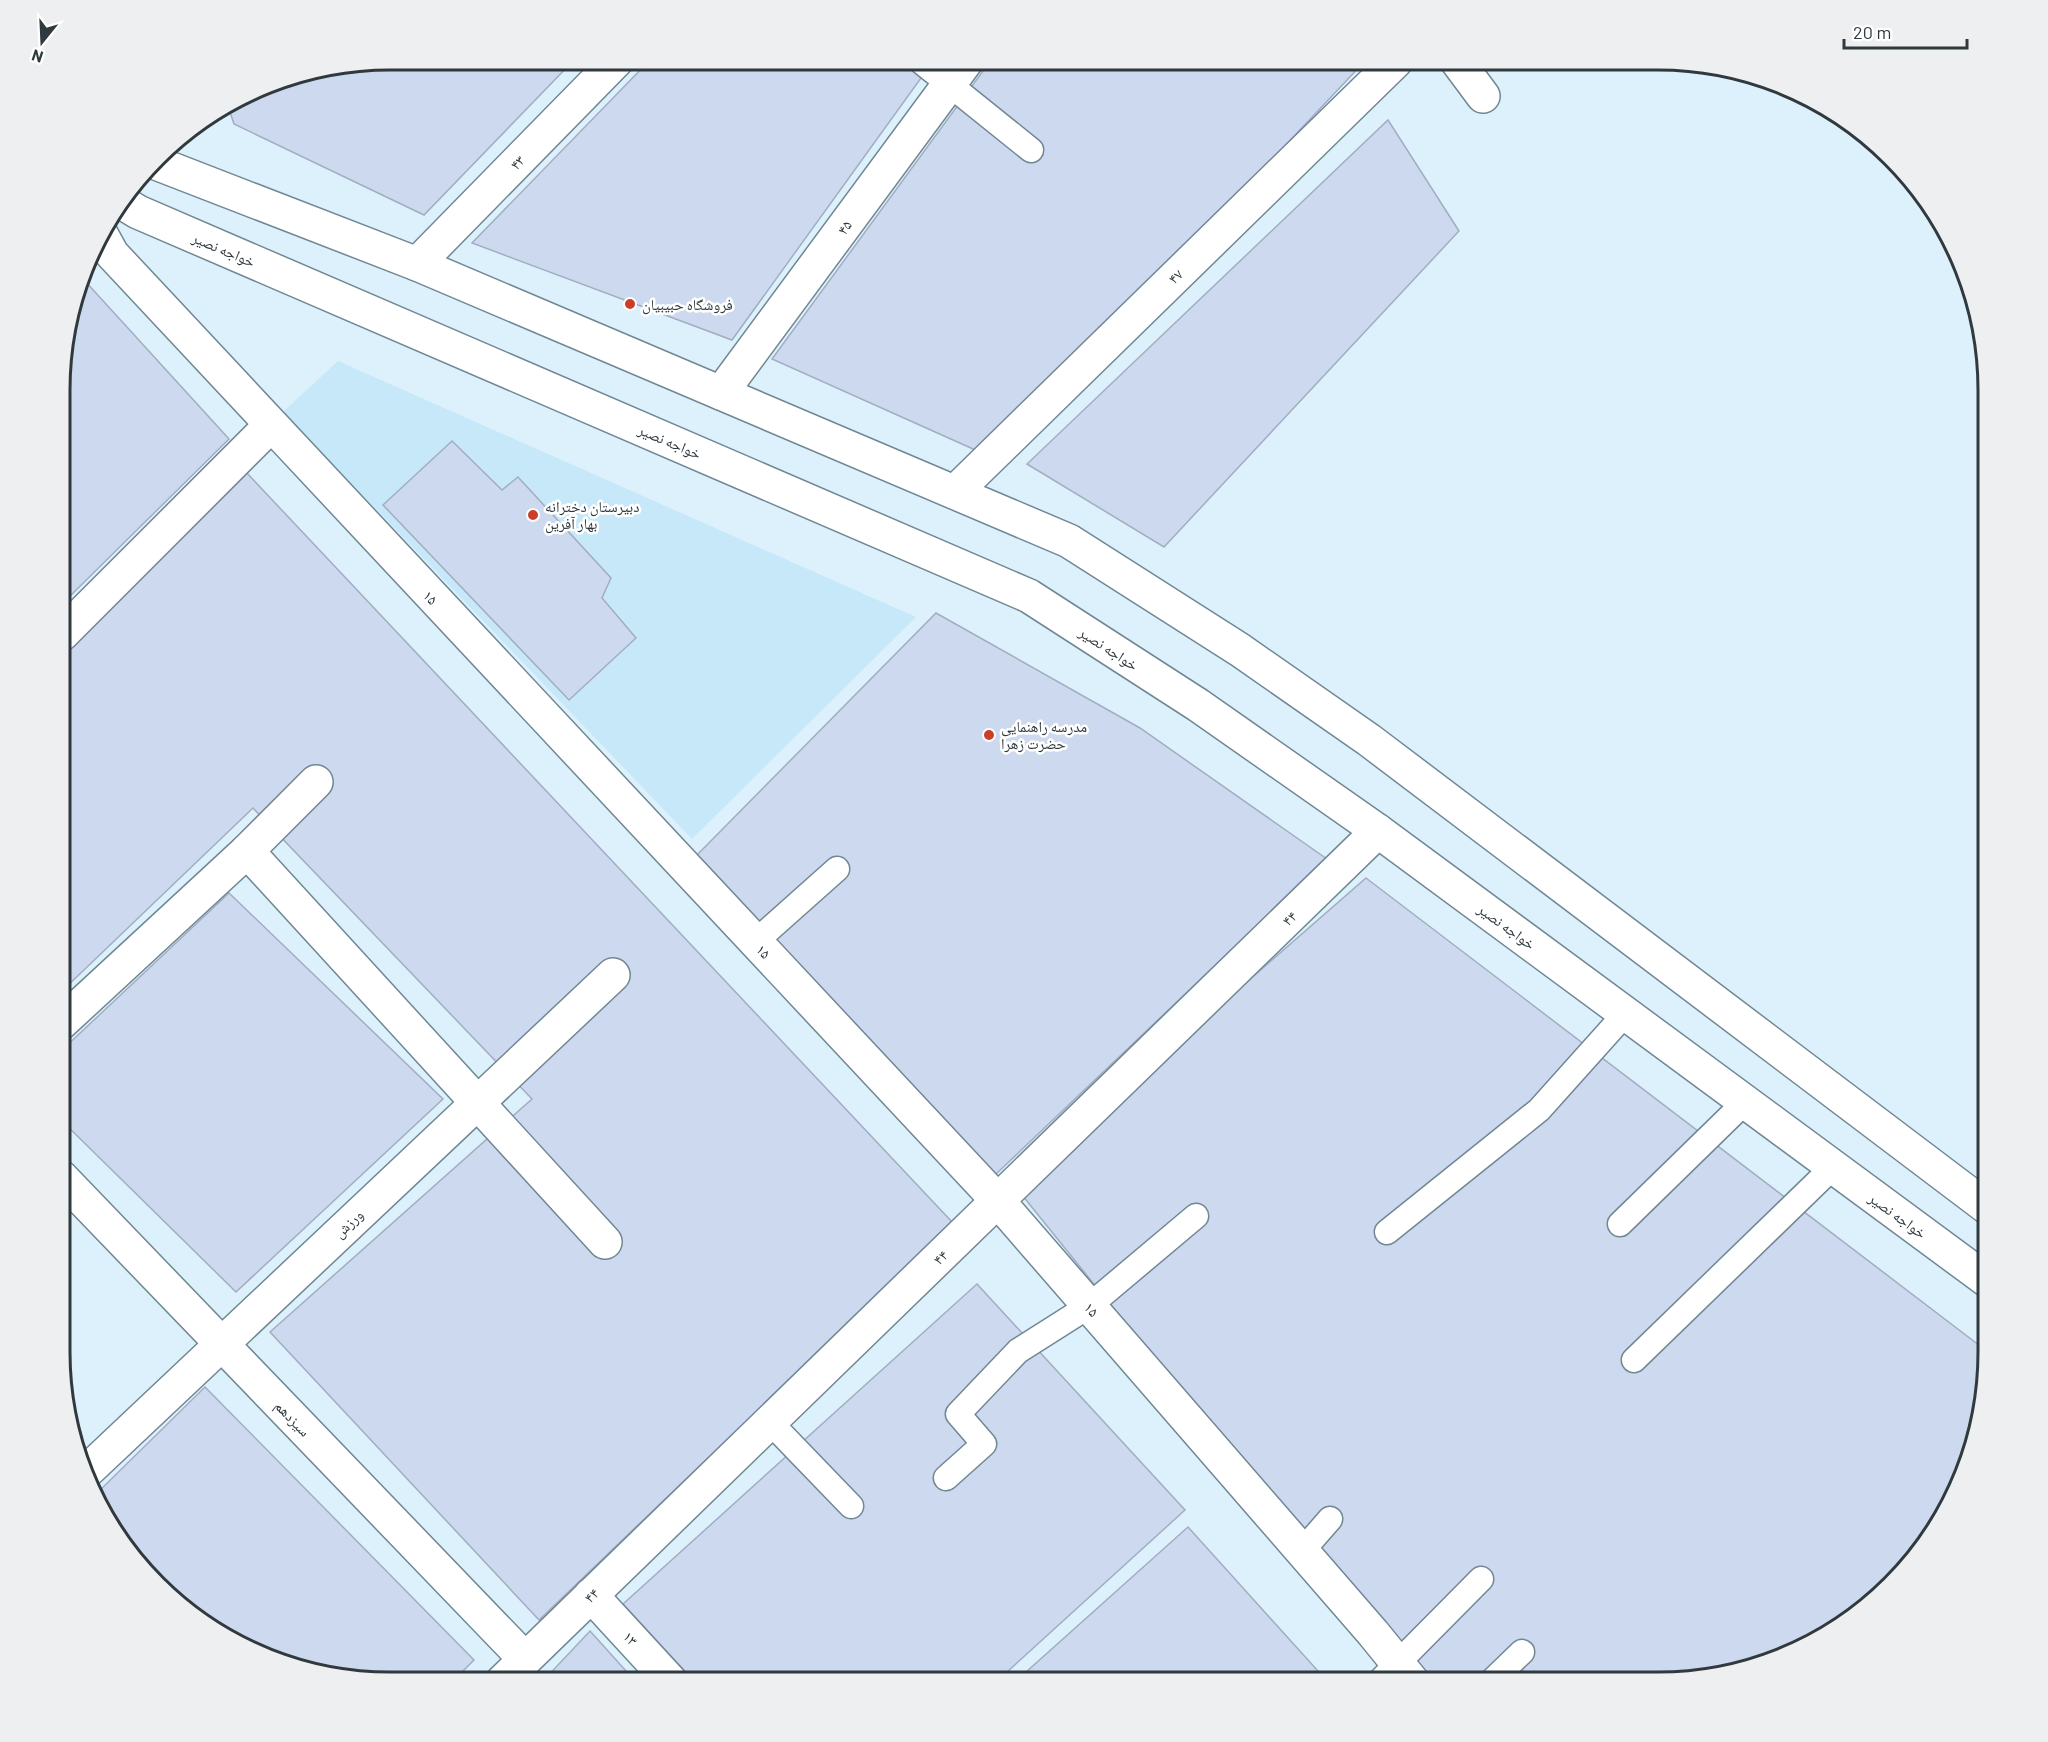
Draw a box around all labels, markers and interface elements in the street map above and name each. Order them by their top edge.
north arrow [12,12,72,72]
scale bar [1844,12,1967,50]
text: 20 m [1853,21,1891,43]
text: N [29,46,45,67]
street label: ۴۳ [506,151,528,173]
street label: ۴۵ [833,216,855,238]
street label: خواجه نصیر [188,227,259,271]
street label: ۴۷ [1164,265,1186,287]
place label: فروشگاه حبیبیان [642,295,733,315]
marker: فروشگاه حبیبیان [623,297,637,311]
street label: خواجه نصیر [634,419,705,463]
place label: دبیرستان دخترانه بهار آفرین [545,497,639,534]
marker: دبیرستان دخترانه بهار آفرین [526,508,540,522]
street label: ۱۵ [420,586,442,608]
street label: خواجه نصیر [1075,622,1142,675]
place label: مدرسه راهنمایی حضرت زهرا [1001,717,1087,753]
marker: مدرسه راهنمایی حضرت زهرا [982,728,996,742]
street label: خواجه نصیر [1473,899,1540,954]
street label: ۴۴ [1278,907,1300,929]
street label: ۱۵ [753,940,775,962]
street label: خواجه نصیر [1864,1188,1931,1243]
street label: ورزش [330,1205,368,1243]
street label: ۴۴ [929,1246,951,1268]
street label: ۱۵ [1081,1298,1103,1320]
street label: سیزدهم [270,1396,315,1441]
street label: ۴۴ [580,1584,602,1606]
street label: ۱۳ [620,1627,642,1649]

